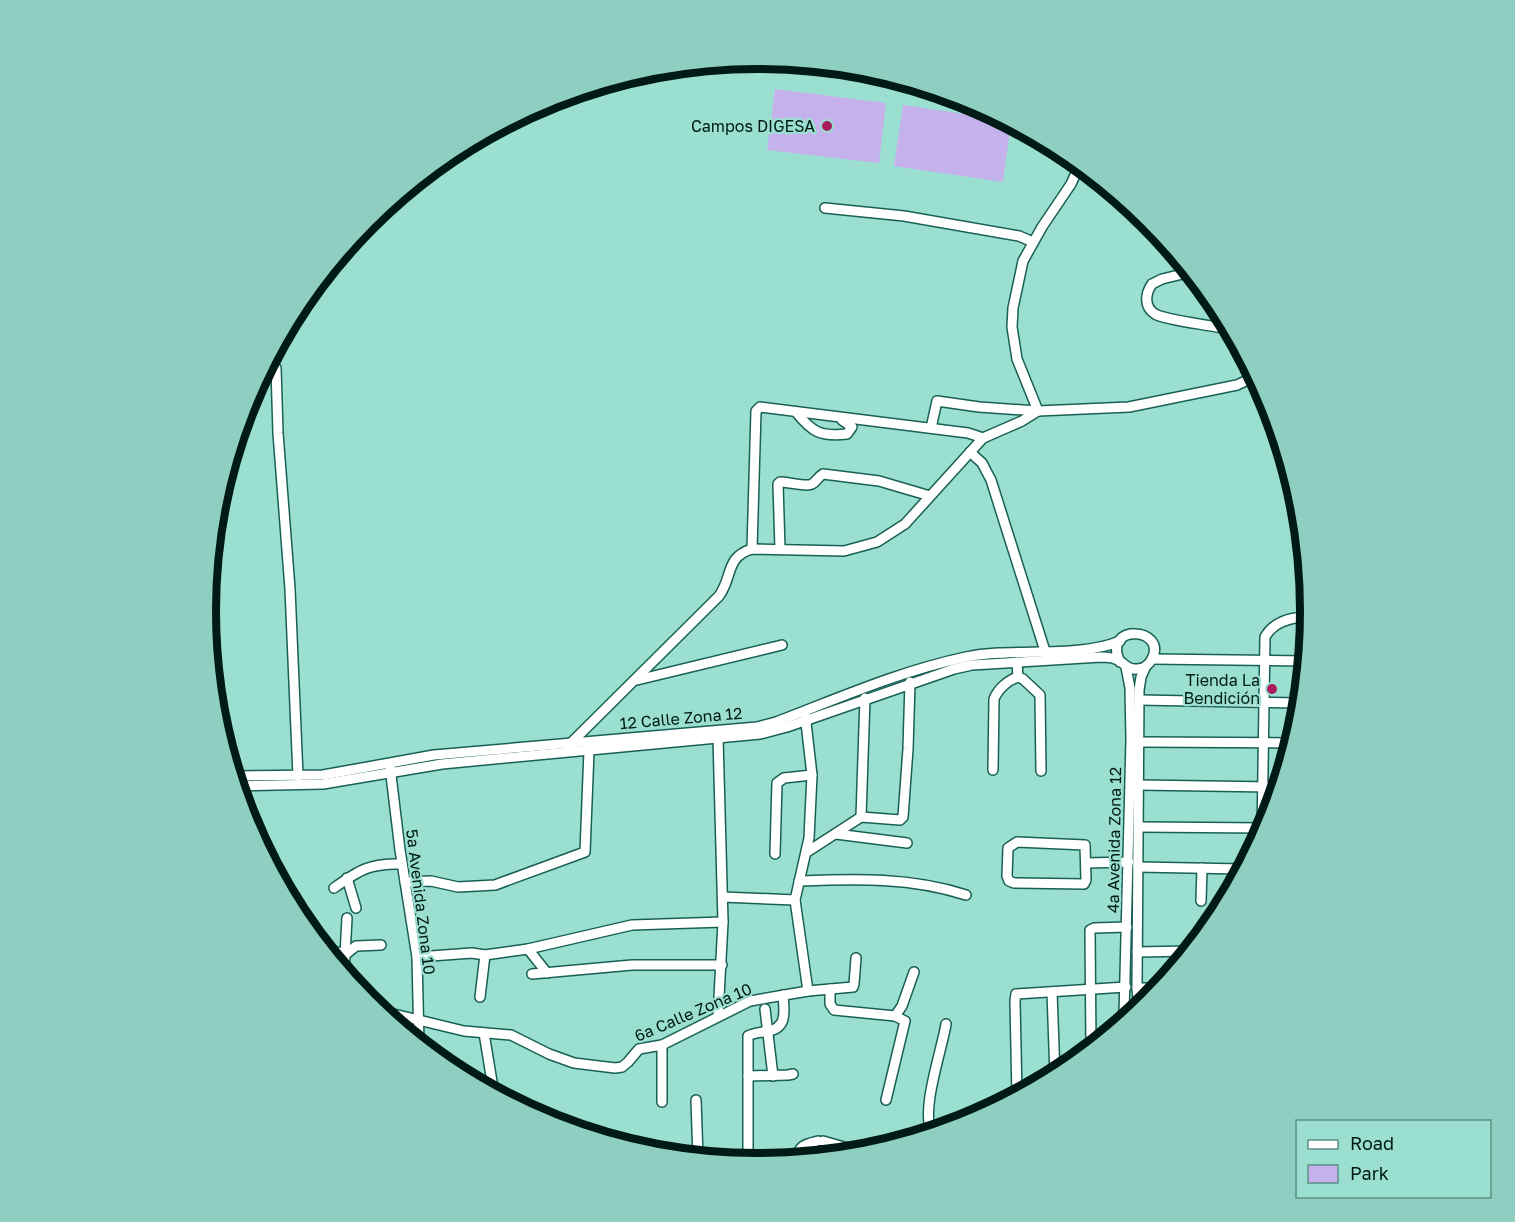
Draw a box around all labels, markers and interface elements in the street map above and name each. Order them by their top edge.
place label: Campos DIGESA [691,116,815,136]
marker: Campos DIGESA [820,119,834,133]
place label: Tienda La Bendición [1184,670,1260,708]
marker: Tienda La Bendición [1265,682,1279,696]
street label: 12 Calle Zona 12 [619,703,743,733]
street label: 4a Avenida Zona 12 [1103,767,1125,913]
street label: 5a Avenida Zona 10 [402,828,440,976]
street label: 6a Calle Zona 10 [631,978,755,1046]
legend [1296,1120,1491,1198]
text: Road [1350,1132,1394,1154]
text: Park [1350,1162,1389,1184]

